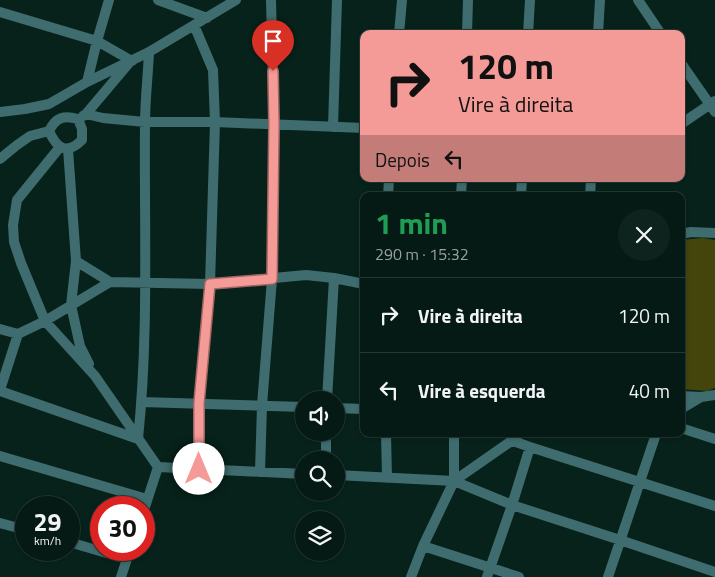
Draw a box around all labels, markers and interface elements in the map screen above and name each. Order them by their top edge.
pin [252,20,294,71]
icon: arrive [259,27,287,55]
text: 120 m [458,39,554,93]
icon: right [375,50,440,115]
text: Vire à direita [458,87,573,121]
text: Depois [375,145,430,174]
icon: left [440,145,468,173]
text: 1 min [375,200,448,246]
button: close [618,209,670,261]
text: 290 m · 15:32 [375,242,469,266]
icon: right [375,301,403,329]
text: Vire à direita [418,301,523,330]
text: 120 m [618,301,670,330]
icon: left [375,376,403,404]
text: Vire à esquerda [418,376,546,405]
text: 40 m [629,376,670,405]
map controls [295,391,345,561]
button: sound [295,391,345,441]
position arrow [172,442,224,494]
button: search [295,451,345,501]
speed limit sign: 30 [90,496,155,561]
text: 29 [33,503,62,541]
button: layers [295,511,345,561]
text: km/h [34,531,61,550]

